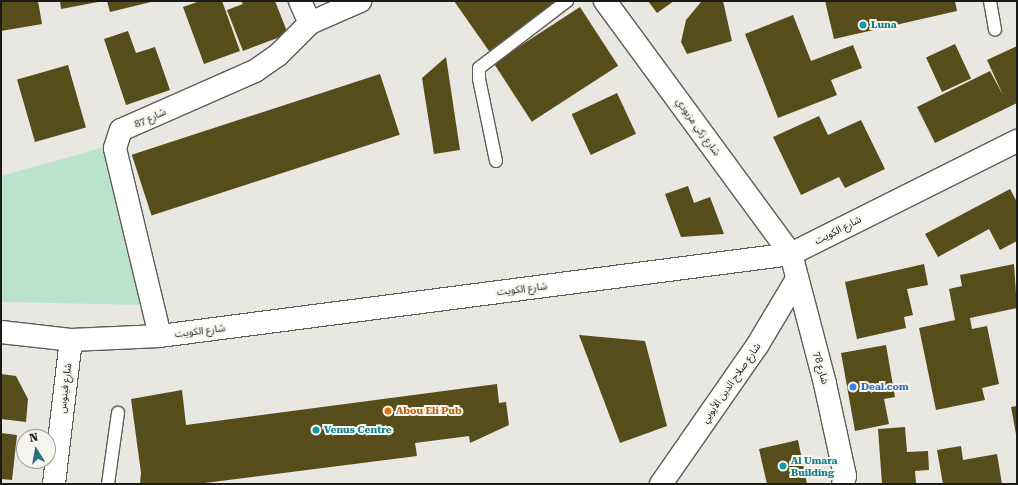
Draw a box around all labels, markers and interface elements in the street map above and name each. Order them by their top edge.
place label: Luna [871,19,897,31]
marker: Luna [858,20,868,30]
street label: شارع زكي مزبودي [673,96,723,158]
street label: شارع 87 [132,106,168,130]
street label: شارع الكويت [813,213,863,247]
street label: شارع الكويت [496,280,548,298]
street label: شارع الكويت [174,322,226,340]
street label: شارع صلاح الدين الأيوبي [699,341,763,425]
street label: شارع 78 [811,350,831,386]
street label: شارع فينوس [56,362,74,414]
place label: Deal.com [861,381,909,393]
marker: Deal.com [848,382,858,392]
place label: Abou Eli Pub [396,405,462,417]
marker: Abou Eli Pub [383,406,393,416]
place label: Venus Centre [324,424,392,436]
marker: Venus Centre [311,425,321,435]
north arrow [16,429,56,469]
text: N [28,431,39,445]
place label: Al Umara Building [791,454,837,478]
marker: Al Umara Building [778,461,788,471]

